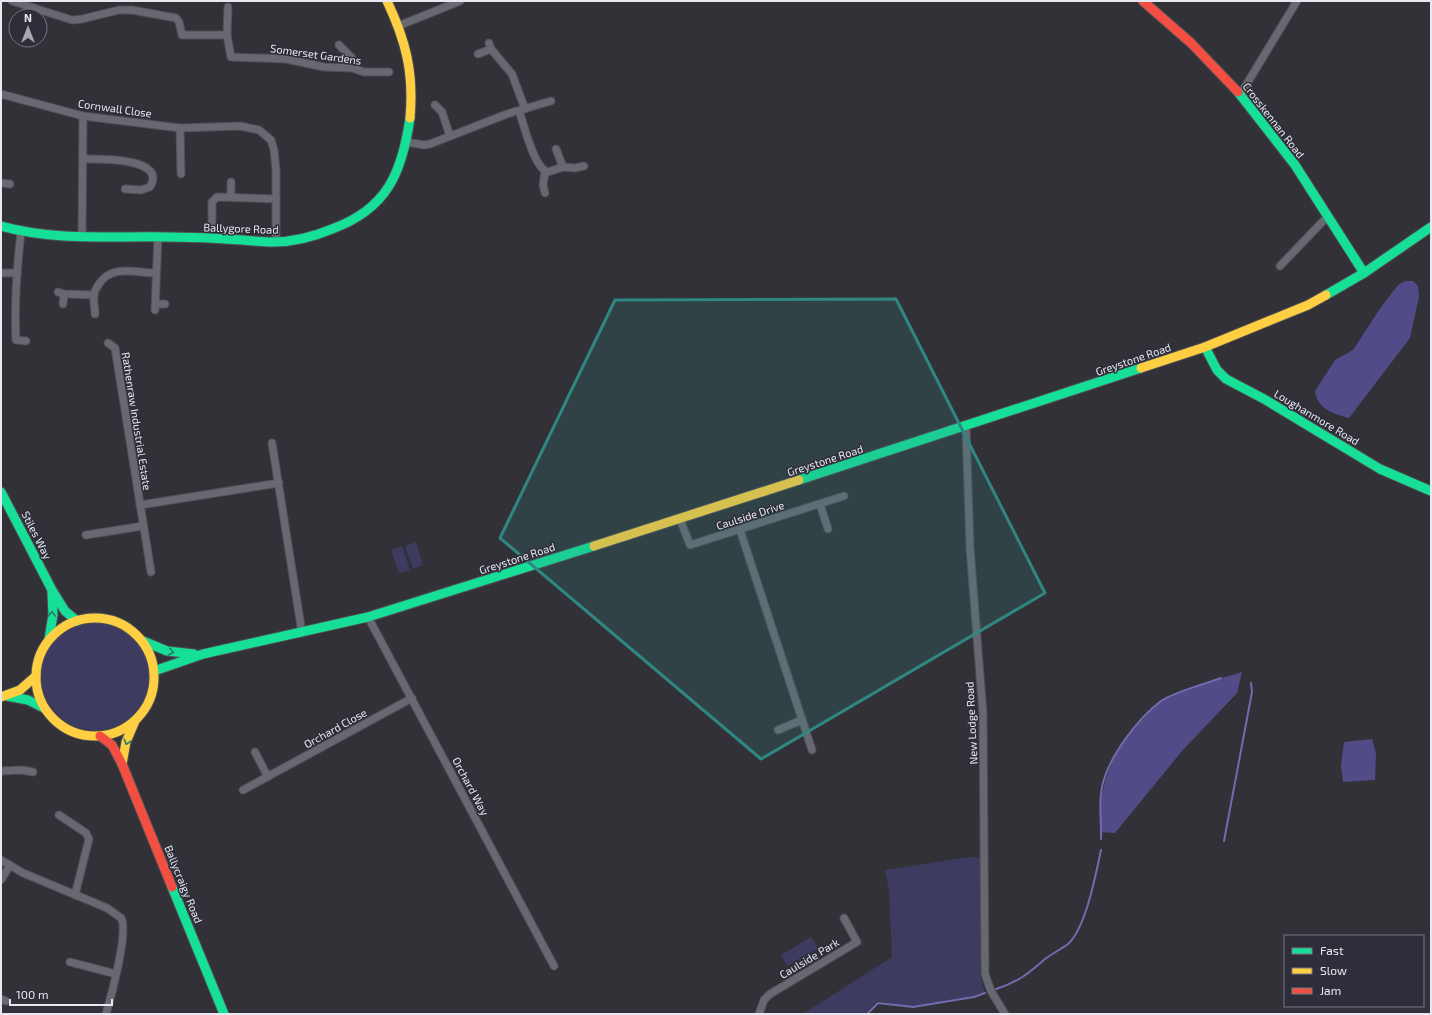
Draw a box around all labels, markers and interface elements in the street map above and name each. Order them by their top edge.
north arrow [8,8,48,48]
text: N [24,11,32,24]
street label: Somerset Gardens [270,41,363,67]
street label: Crosskennan Road [1240,80,1308,160]
street label: Cornwall Close [77,96,153,120]
street label: Ballygore Road [203,220,279,236]
street label: Greystone Road [1094,340,1172,378]
street label: Rathenraw Industrial Estate [120,351,154,491]
street label: Loughanmore Road [1272,386,1362,448]
street label: Greystone Road [785,442,865,478]
street label: Caulside Drive [714,498,786,532]
street label: Stiles Way [19,509,55,561]
street label: Greystone Road [477,540,557,576]
one-way arrow [48,611,56,617]
one-way arrow [168,647,174,655]
street label: New Lodge Road [962,681,980,765]
street label: Orchard Close [301,705,369,751]
one-way arrow [123,738,132,745]
street label: Orchard Way [450,754,492,818]
street label: Ballycraigy Road [162,843,206,925]
street label: Caulside Park [777,935,842,981]
legend [1284,935,1424,1007]
text: Fast [1320,943,1344,957]
text: Slow [1320,963,1347,977]
scale bar [10,981,112,1007]
text: Jam [1320,983,1341,997]
text: 100 m [16,987,48,1001]

